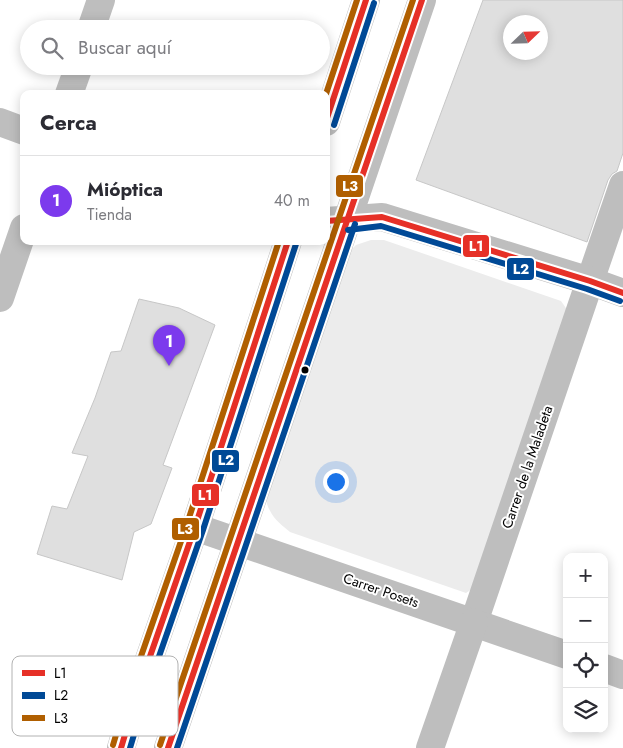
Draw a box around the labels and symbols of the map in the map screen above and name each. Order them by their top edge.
north arrow [503,15,548,60]
line badge: L3 [335,174,364,198]
text: L3 [342,176,358,196]
line badge: L1 [462,234,490,258]
text: L1 [469,236,483,256]
line badge: L2 [506,257,535,281]
text: L2 [513,259,529,279]
pin: 1 [153,325,185,366]
unlabelled marker [300,365,310,375]
street label: Carrer de la Maladeta [497,403,557,531]
line badge: L2 [211,449,240,473]
text: L2 [218,450,234,470]
your location [323,469,349,495]
line badge: L1 [191,483,220,507]
text: L1 [198,485,212,505]
line badge: L3 [171,517,200,541]
text: L3 [177,519,193,539]
street label: Carrer Posets [341,568,422,612]
legend [12,656,178,736]
text: L1 [54,663,67,683]
text: L2 [54,685,68,705]
text: L3 [54,708,68,728]

